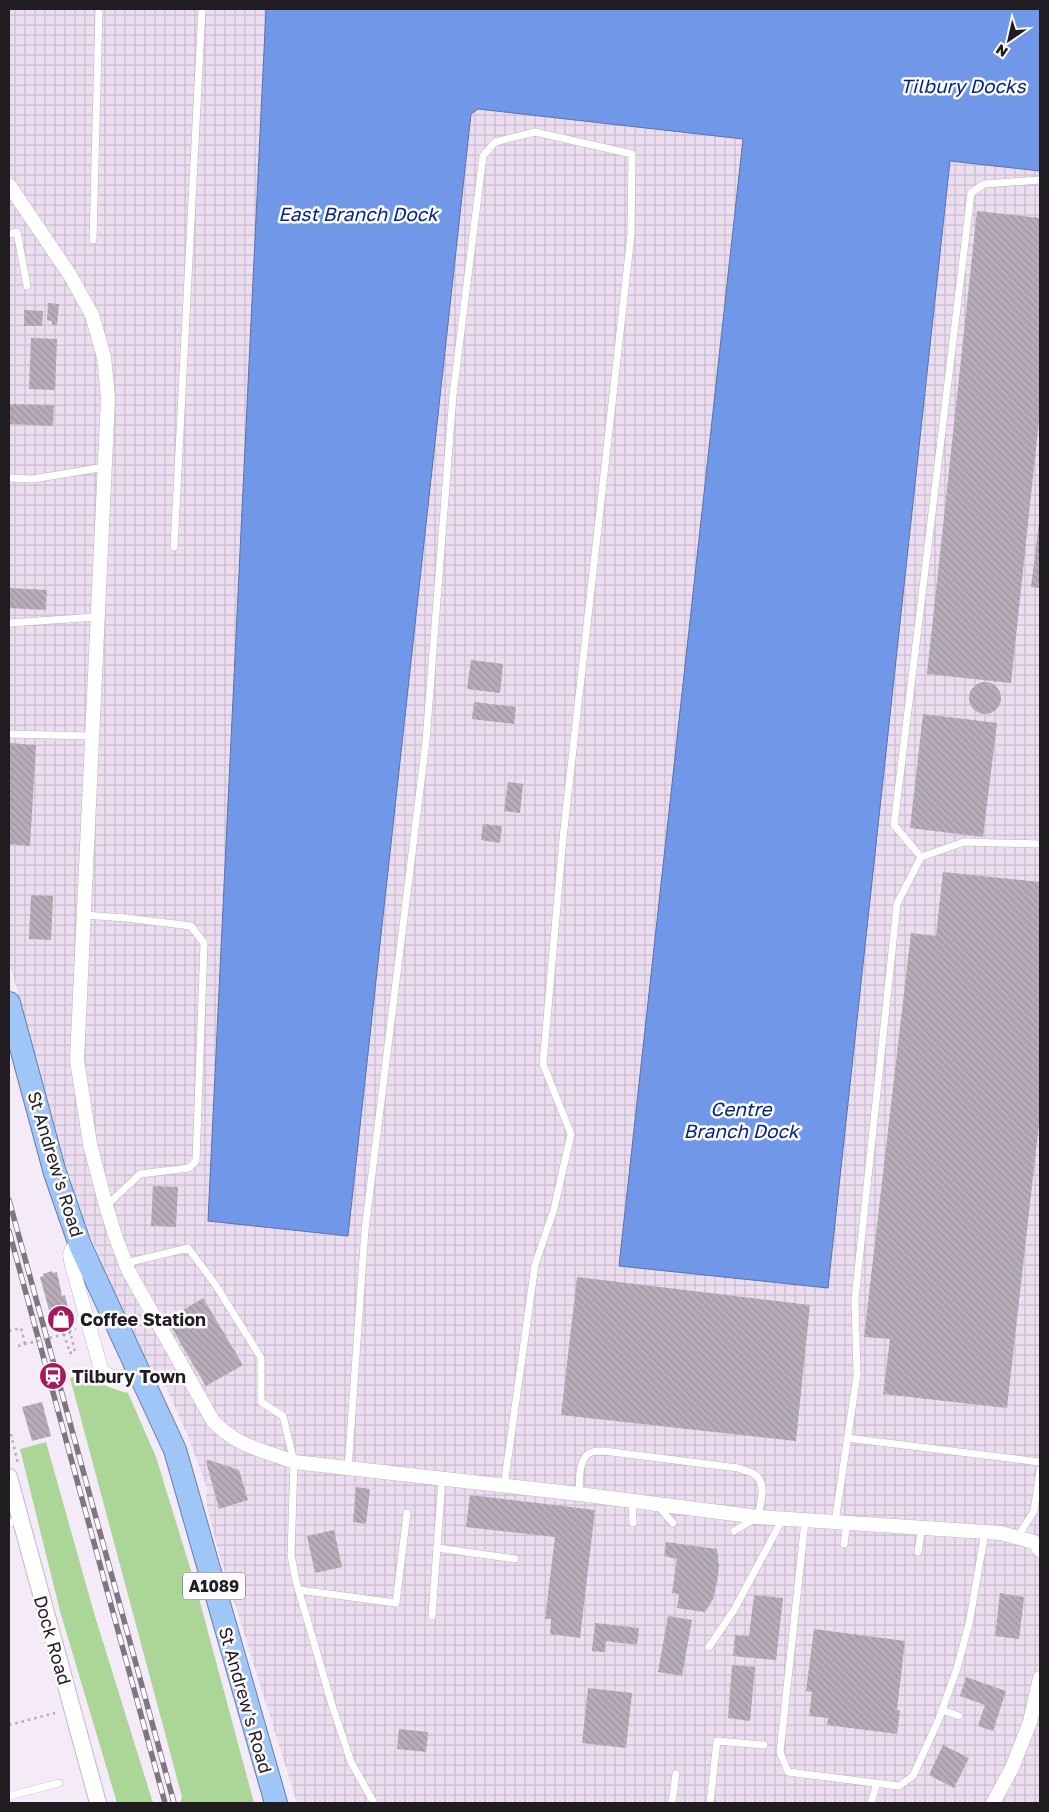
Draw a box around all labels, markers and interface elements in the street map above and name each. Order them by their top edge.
north arrow [984,15,1034,65]
text: N [992,41,1011,61]
water label: Tilbury Docks [900,74,1027,97]
water label: East Branch Dock [278,202,440,225]
street label: St Andrew's Road [23,1088,89,1240]
water label: Centre Branch Dock [684,1097,801,1142]
shop icon: Coffee Station [46,1304,76,1334]
place label: Coffee Station [80,1308,206,1330]
station icon: Tilbury Town [38,1361,68,1391]
place label: Tilbury Town [72,1365,186,1387]
road number: A1089 [183,1572,245,1600]
street label: Dock Road [30,1593,76,1687]
street label: St Andrew's Road [215,1624,277,1776]

